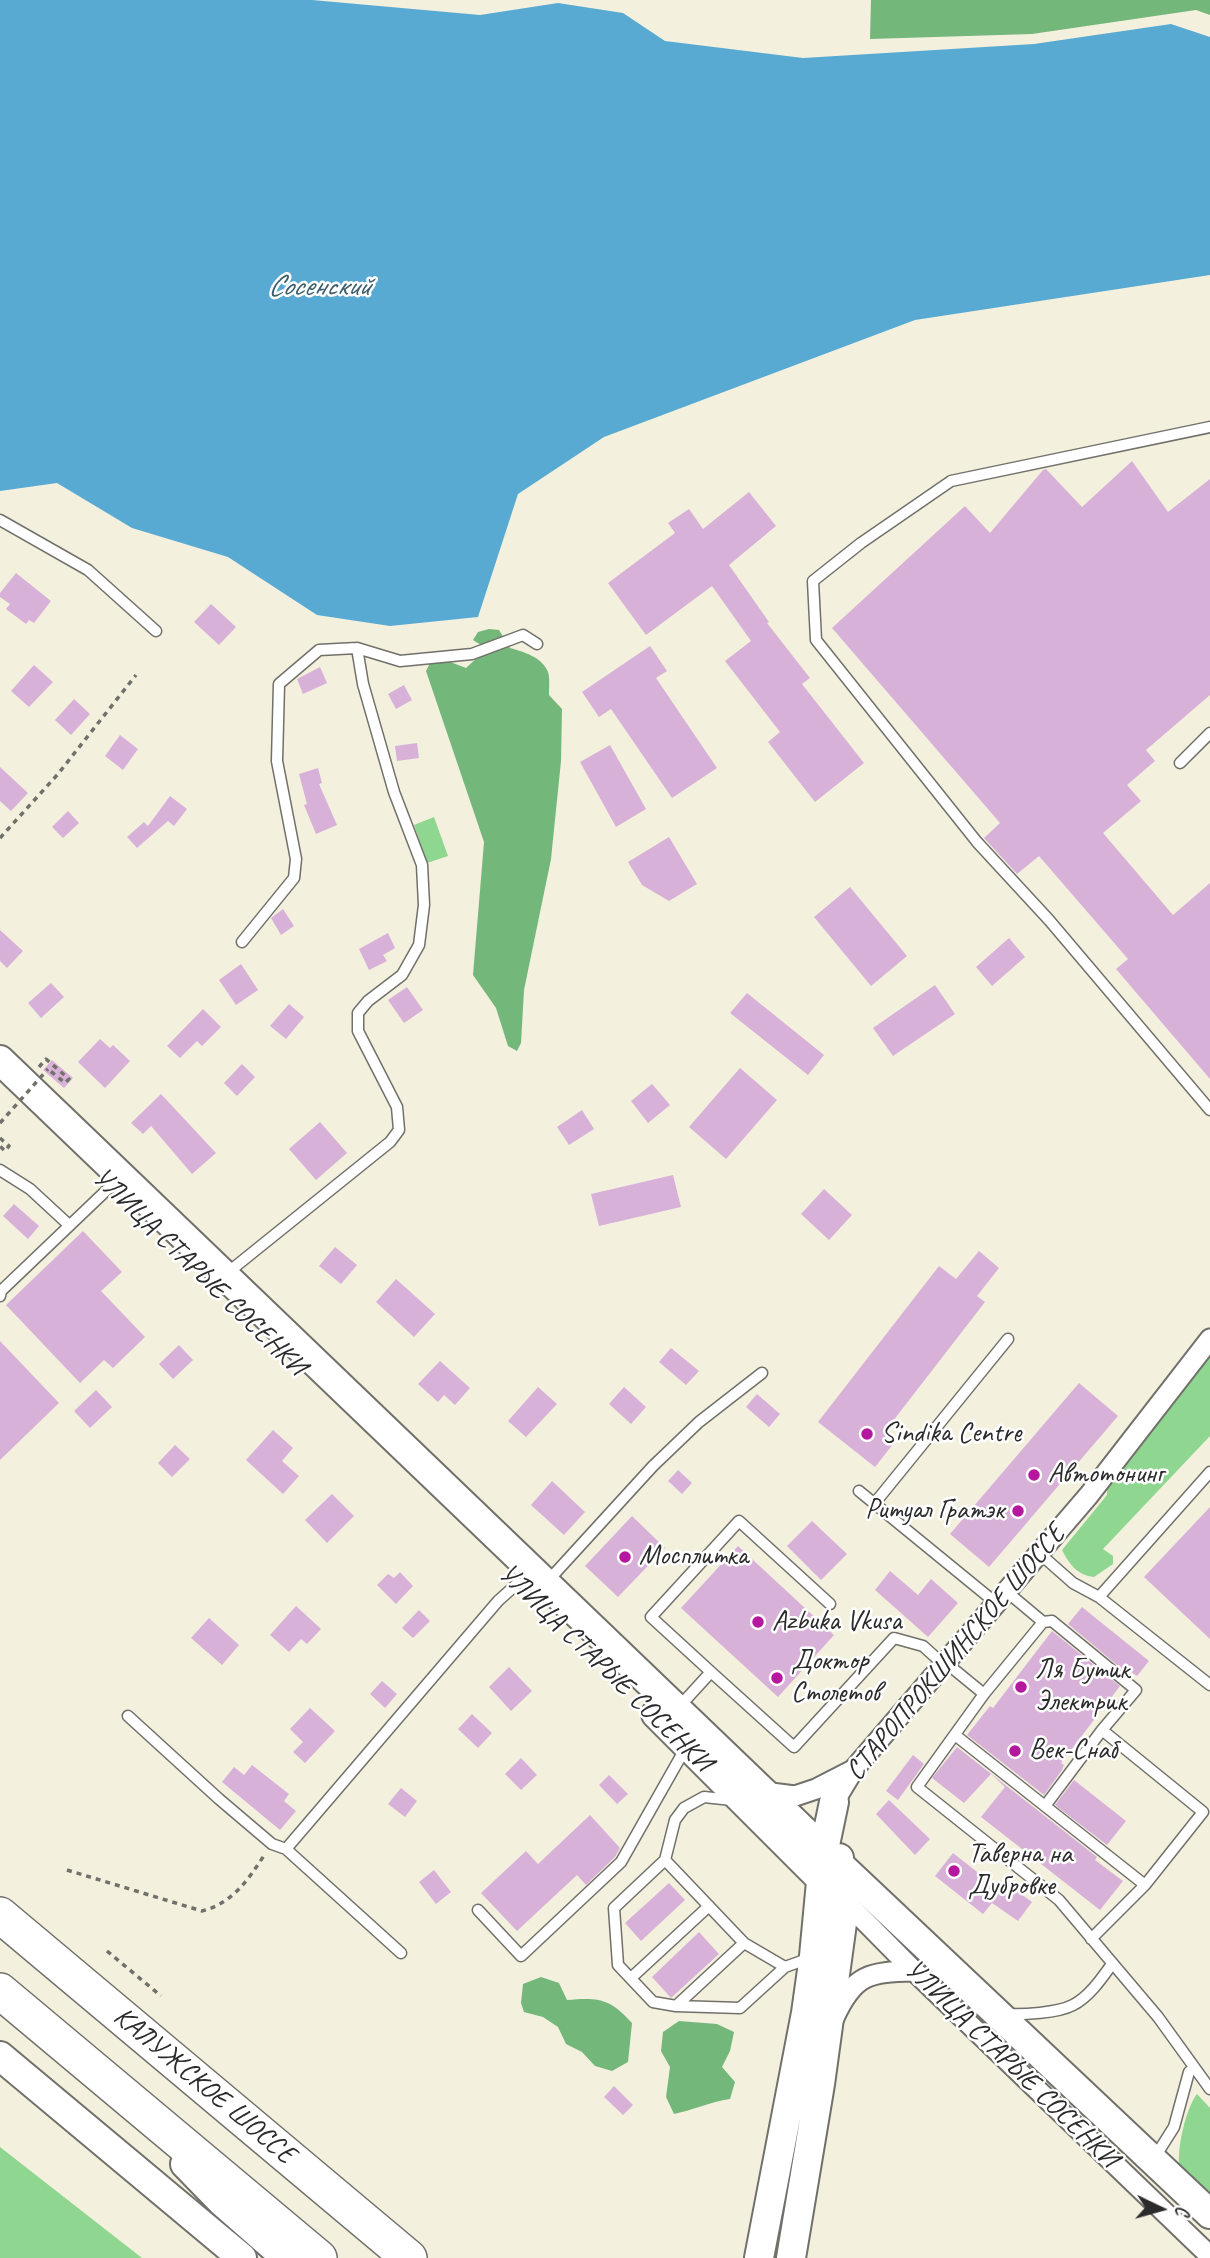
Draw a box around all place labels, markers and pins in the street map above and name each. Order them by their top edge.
place label: Sindika Centre [881,1417,1021,1451]
marker: Sindika Centre [859,1426,875,1442]
place label: Автотонинг [1048,1458,1163,1492]
marker: Автотонинг [1026,1467,1042,1483]
place label: Ритуал Гратэк [865,1494,1004,1528]
marker: Ритуал Гратэк [1010,1503,1026,1519]
place label: Мосплитка [639,1540,748,1574]
marker: Мосплитка [617,1549,633,1565]
place label: Azbuka Vkusa [772,1605,902,1639]
marker: Azbuka Vkusa [750,1614,766,1630]
place label: Доктор Столетов [791,1645,880,1711]
place label: Ля Бутик Электрик [1035,1654,1130,1720]
marker: Доктор Столетов [769,1670,785,1686]
marker: Ля Бутик Электрик [1013,1679,1029,1695]
place label: Век-Снаб [1029,1734,1117,1768]
marker: Век-Снаб [1007,1743,1023,1759]
place label: Таверна на Дубровке [968,1838,1072,1904]
marker: Таверна на Дубровке [946,1863,962,1879]

